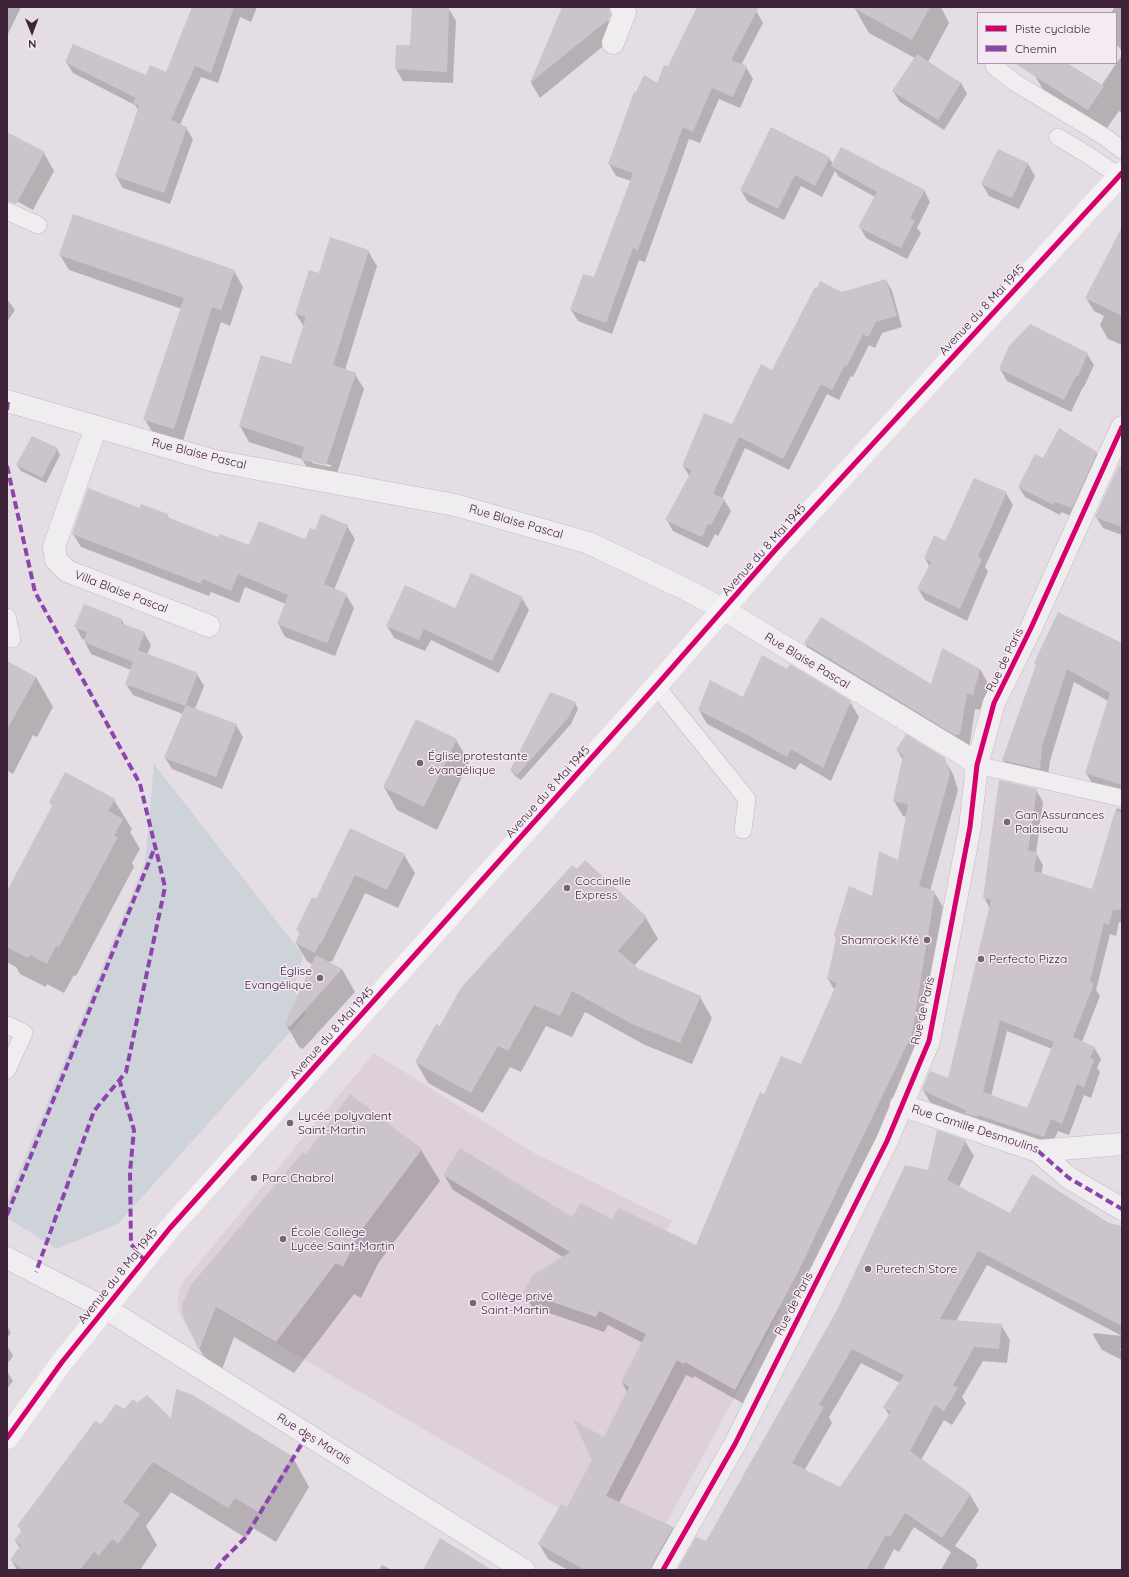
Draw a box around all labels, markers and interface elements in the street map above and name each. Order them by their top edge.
north arrow [12,12,52,52]
legend [977,12,1117,64]
text: Piste cyclable [1015,21,1090,36]
text: N [28,37,36,51]
text: Chemin [1015,41,1057,56]
street label: Avenue du 8 Mai 1945 [936,262,1028,358]
street label: Rue Blaise Pascal [150,435,248,473]
street label: Avenue du 8 Mai 1945 [719,501,809,599]
street label: Rue Blaise Pascal [467,502,565,542]
street label: Villa Blaise Pascal [72,568,170,616]
street label: Rue de Paris [983,626,1027,694]
street label: Rue Blaise Pascal [762,630,852,692]
street label: Avenue du 8 Mai 1945 [503,743,593,841]
place label: Église protestante évangélique [428,749,528,777]
marker: Église protestante évangélique [415,758,425,768]
place label: Gan Assurances Palaiseau [1015,808,1104,836]
marker: Gan Assurances Palaiseau [1002,817,1012,827]
place label: Coccinelle Express [575,874,631,902]
marker: Coccinelle Express [562,883,572,893]
place label: Shamrock Kfé [841,933,919,947]
marker: Shamrock Kfé [922,935,932,945]
place label: Perfecto Pizza [989,952,1067,966]
marker: Perfecto Pizza [976,954,986,964]
place label: Église Evangélique [245,964,312,992]
marker: Église Evangélique [315,973,325,983]
street label: Rue de Paris [908,976,938,1046]
street label: Avenue du 8 Mai 1945 [287,984,377,1082]
street label: Rue Camille Desmoulins [910,1102,1040,1156]
place label: Lycée polyvalent Saint-Martin [298,1109,392,1137]
marker: Lycée polyvalent Saint-Martin [285,1118,295,1128]
place label: Parc Chabrol [262,1171,334,1185]
marker: Parc Chabrol [249,1173,259,1183]
street label: Avenue du 8 Mai 1945 [75,1225,161,1327]
place label: École Collège Lycée Saint-Martin [291,1225,395,1253]
marker: École Collège Lycée Saint-Martin [278,1234,288,1244]
place label: Puretech Store [876,1262,957,1276]
marker: Puretech Store [863,1264,873,1274]
street label: Rue de Paris [772,1270,816,1338]
place label: Collège privé Saint-Martin [481,1289,553,1317]
marker: Collège privé Saint-Martin [468,1298,478,1308]
street label: Rue des Marais [274,1410,354,1468]

